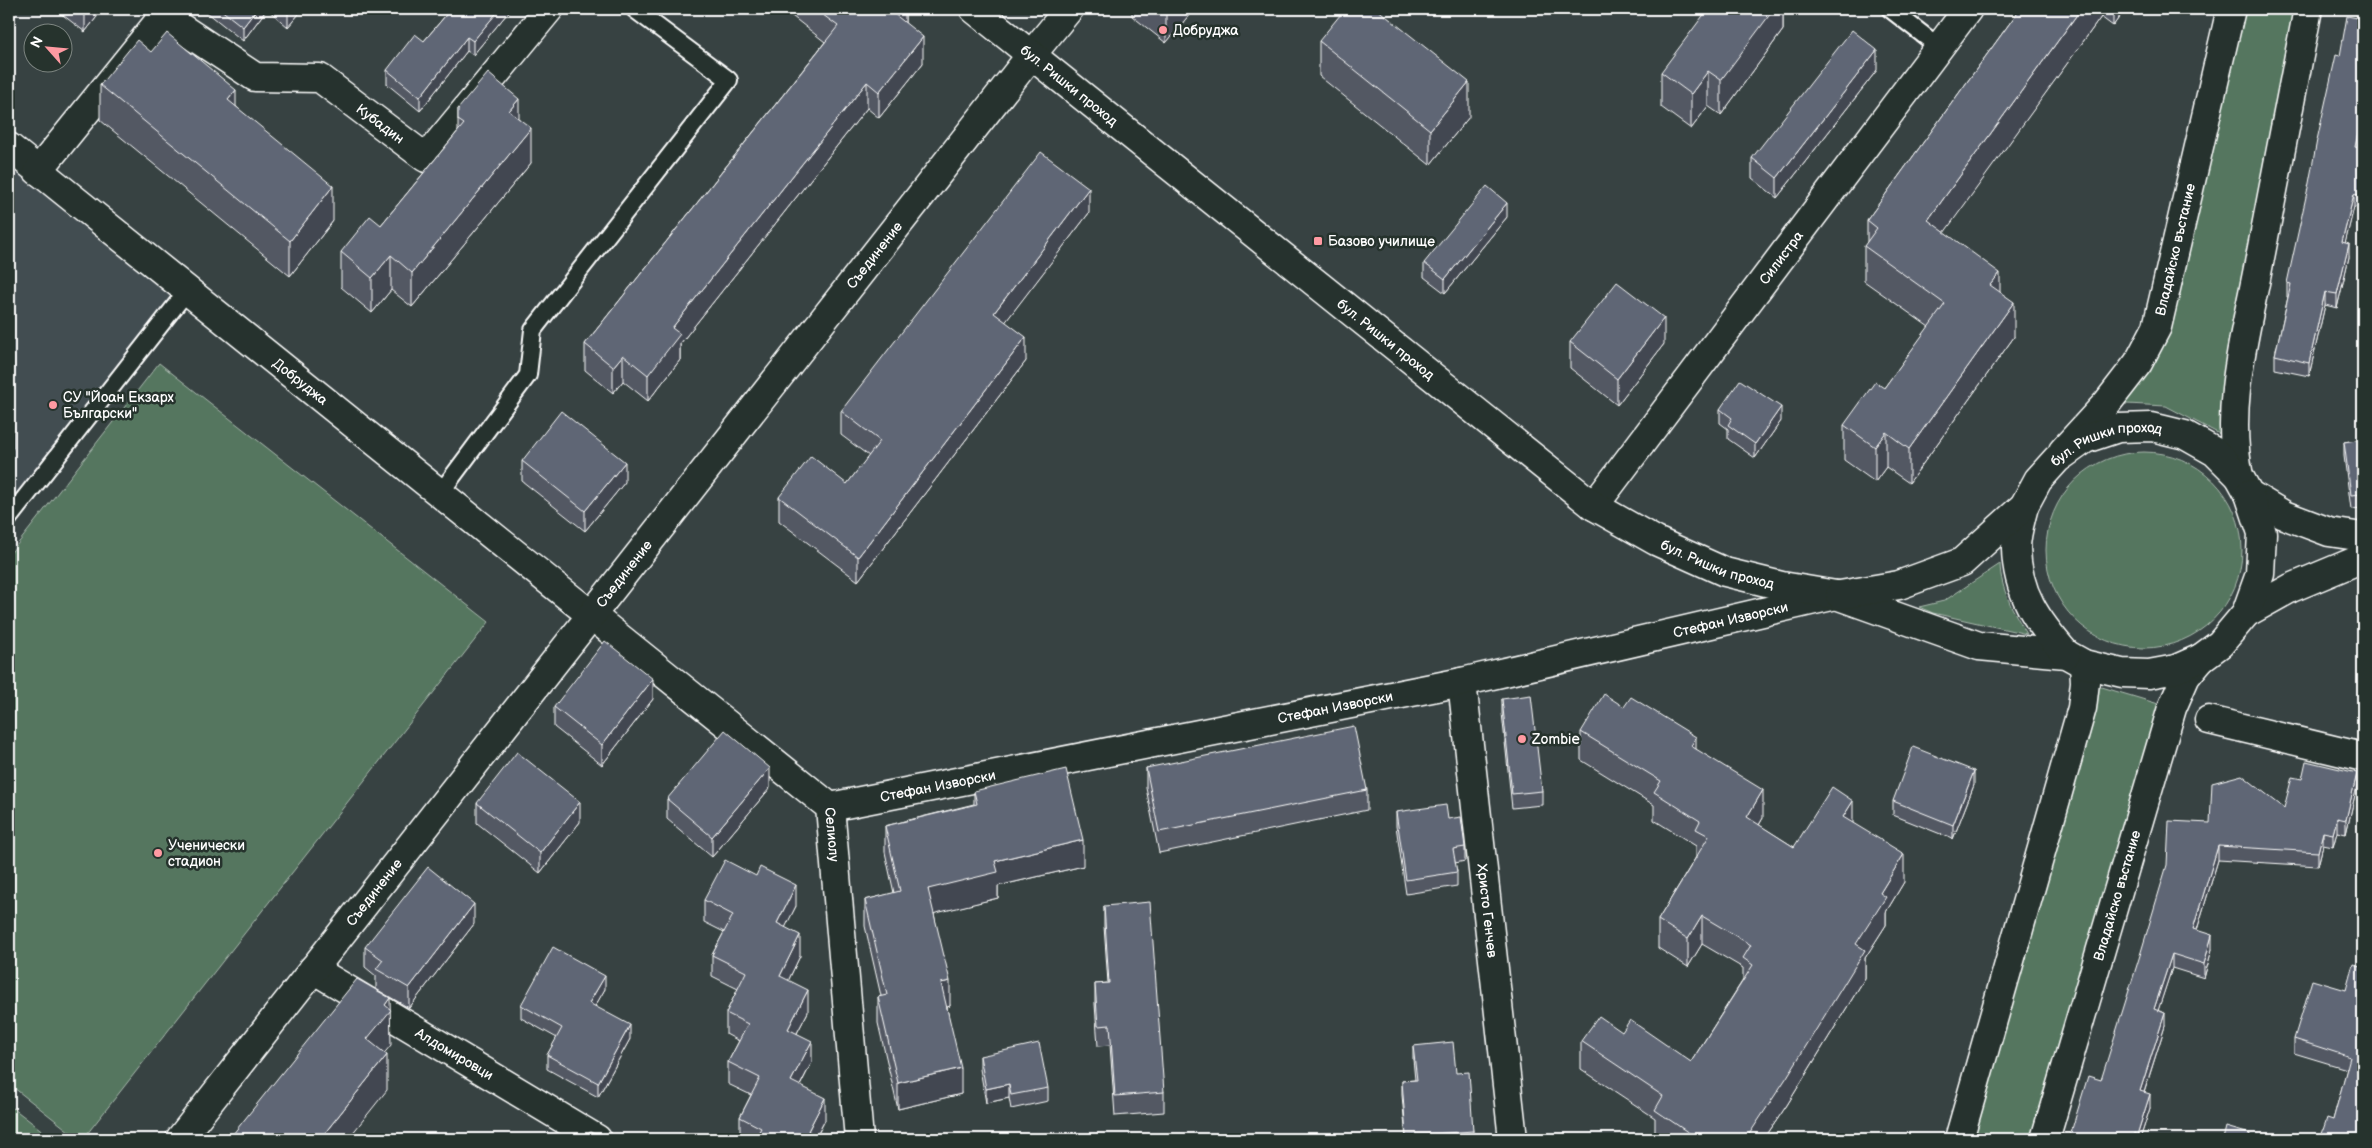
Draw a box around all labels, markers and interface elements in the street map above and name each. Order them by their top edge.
north arrow [22,22,72,72]
place label: Добруджа [1173,22,1239,39]
marker: Добруджа [1157,24,1169,36]
text: N [27,34,47,51]
street label: бул. Ришки проход [1017,41,1122,130]
street label: Кубадин [353,100,408,147]
street label: Владайско въстание [2151,182,2199,317]
street label: Съединение [843,218,906,292]
street label: Силистра [1755,227,1807,288]
place label: Базово училище [1328,233,1435,250]
marker: Базово училище [1312,235,1324,247]
street label: бул. Ришки проход [1334,295,1438,384]
street label: Добруджа [270,354,332,409]
place label: СУ "Йоан Екзарх Български" [63,389,175,422]
marker: СУ "Йоан Екзарх Български" [47,399,59,411]
street label: бул. Ришки проход [2046,418,2165,469]
street label: Съединение [592,536,656,611]
street label: бул. Ришки проход [1658,536,1777,592]
street label: Стефан Изворски [1672,598,1790,641]
street label: Стефан Изворски [1276,687,1394,727]
place label: Zombie [1531,731,1580,748]
marker: Zombie [1516,733,1528,745]
street label: Стефан Изворски [879,766,997,805]
street label: Селиолу [822,807,843,863]
street label: Владайско въстание [2090,828,2144,963]
place label: Ученически стадион [168,837,245,870]
marker: Ученически стадион [152,847,164,859]
street label: Съединение [342,855,406,929]
street label: Христо Генчев [1474,863,1501,959]
street label: Алдомировци [412,1023,497,1084]

